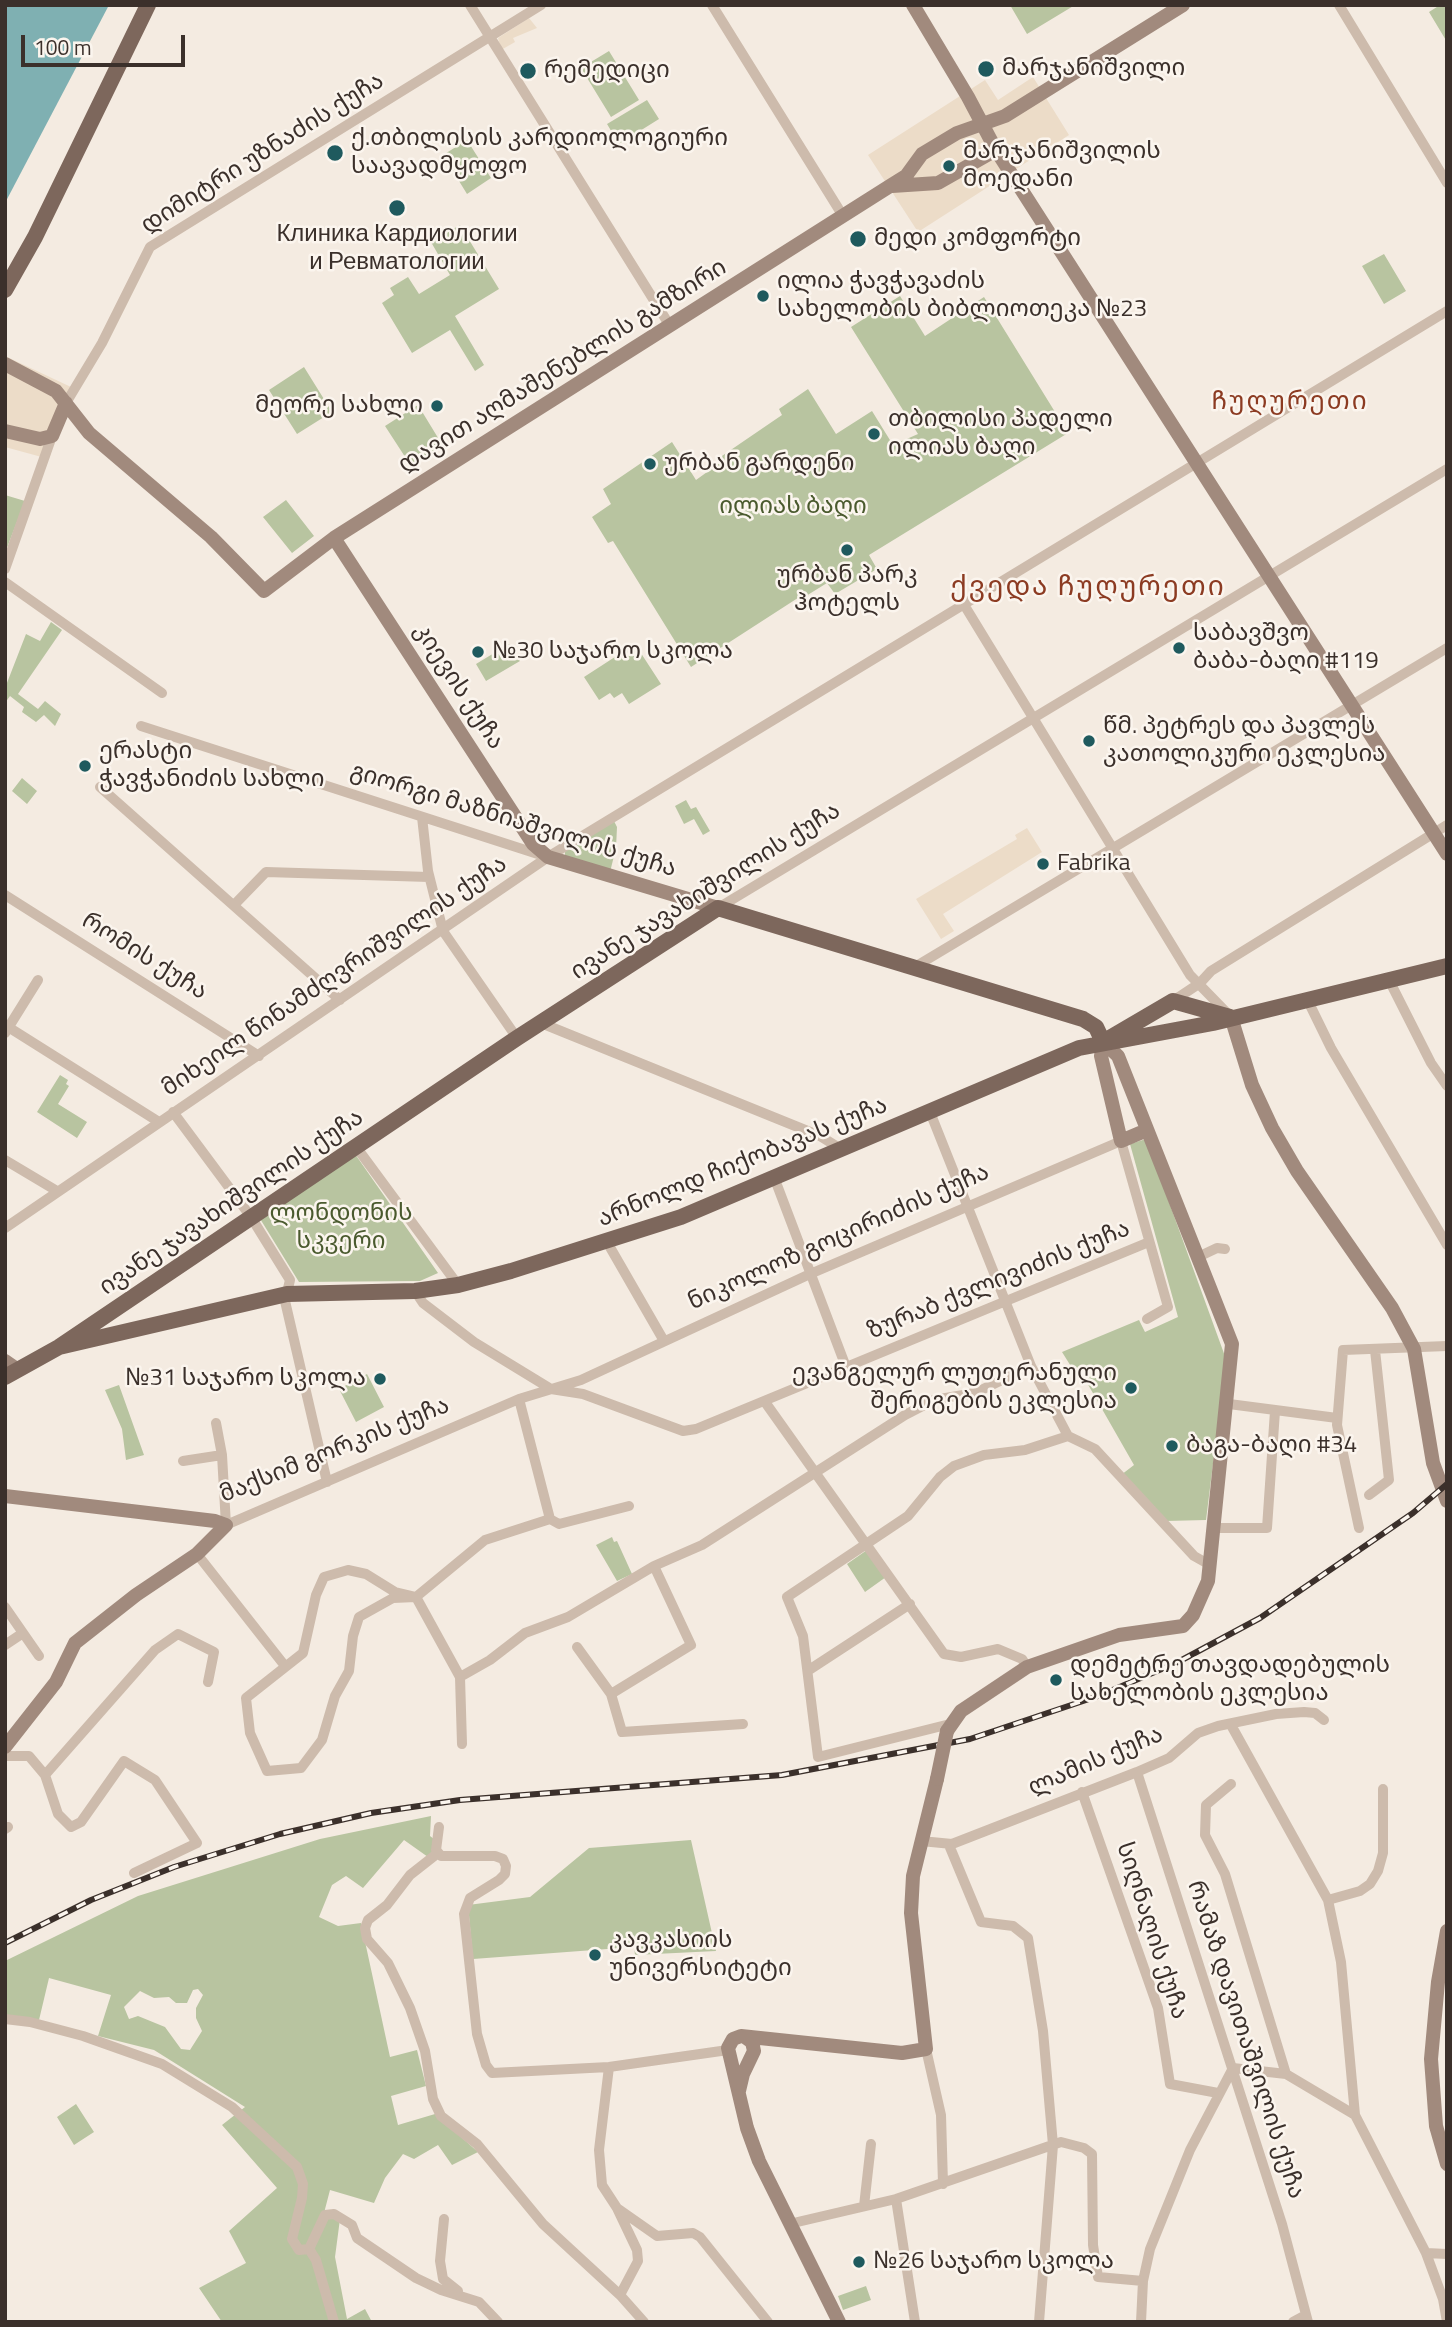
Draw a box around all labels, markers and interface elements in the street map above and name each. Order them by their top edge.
scale bar [24,21,189,65]
text: 100 m [34,31,91,63]
place label: მარჯანიშვილი [1002,55,1185,83]
place label: რემედიცი [544,57,670,85]
marker: მარჯანიშვილი [976,59,996,79]
marker: რემედიცი [518,61,538,81]
street label: დიმიტრი უზნაძის ქუჩა [136,67,390,241]
place label: ქ.თბილისის კარდიოლოგიური საავადმყოფო [351,125,728,181]
place label: მარჯანიშვილის მოედანი [963,138,1161,194]
marker: ქ.თბილისის კარდიოლოგიური საავადმყოფო [325,143,345,163]
marker: მარჯანიშვილის მოედანი [941,158,957,174]
marker: Клиника Кардиологии и Ревматологии [387,198,407,218]
place label: Клиника Кардиологии и Ревматологии [276,221,518,277]
place label: მედი კომფორტი [874,225,1081,253]
marker: მედი კომფორტი [848,229,868,249]
street label: დავით აღმაშენებლის გამზირი [394,254,732,480]
place label: ილია ჭავჭავაძის სახელობის ბიბლიოთეკა №23 [777,268,1147,324]
marker: ილია ჭავჭავაძის სახელობის ბიბლიოთეკა №23 [755,288,771,304]
district label: ჩუღურეთი [1212,387,1368,419]
place label: მეორე სახლი [255,392,423,420]
marker: მეორე სახლი [429,398,445,414]
place label: თბილისი პადელი ილიას ბაღი [888,406,1113,462]
marker: თბილისი პადელი ილიას ბაღი [866,426,882,442]
place label: ურბან გარდენი [664,450,855,478]
marker: ურბან გარდენი [642,456,658,472]
park label: ილიას ბაღი [719,493,867,521]
marker: ურბან პარკ ჰოტელს [839,542,855,558]
place label: ურბან პარკ ჰოტელს [776,562,918,618]
district label: ქვედა ჩუღურეთი [952,571,1224,605]
street label: კიევის ქუჩა [407,619,509,755]
place label: საბავშვო ბაბა-ბაღი #119 [1193,620,1379,676]
place label: №30 საჯარო სკოლა [492,638,733,666]
marker: საბავშვო ბაბა-ბაღი #119 [1171,640,1187,656]
marker: №30 საჯარო სკოლა [470,644,486,660]
place label: წმ. პეტრეს და პავლეს კათოლიკური ეკლესია [1103,713,1385,769]
marker: წმ. პეტრეს და პავლეს კათოლიკური ეკლესია [1081,733,1097,749]
place label: ერასტი ჭავჭანიძის სახლი [99,738,325,794]
marker: ერასტი ჭავჭანიძის სახლი [77,758,93,774]
street label: გიორგი მაზნიაშვილის ქუჩა [346,758,680,884]
street label: ივანე ჯავახიშვილის ქუჩა [566,797,846,987]
street label: მიხეილ წინამძღვრიშვილის ქუჩა [157,850,513,1104]
place label: Fabrika [1057,850,1130,878]
marker: Fabrika [1035,856,1051,872]
street label: რომის ქუჩა [76,907,212,1007]
street label: არნოლდ ჩიქობავას ქუჩა [594,1092,892,1234]
street label: ივანე ჯავახიშვილის ქუჩა [94,1104,370,1302]
street label: ნიკოლოზ გოცირიძის ქუჩა [684,1158,994,1318]
park label: ლონდონის სკვერი [269,1200,413,1256]
street label: ზურაბ ქვლივიძის ქუჩა [864,1215,1134,1347]
place label: ევანგელურ ლუთერანული შერიგების ეკლესია [792,1360,1117,1416]
place label: №31 საჯარო სკოლა [125,1365,366,1393]
marker: №31 საჯარო სკოლა [372,1371,388,1387]
marker: ევანგელურ ლუთერანული შერიგების ეკლესია [1123,1380,1139,1396]
street label: მაქსიმ გორკის ქუჩა [216,1392,454,1510]
place label: ბაგა-ბაღი #34 [1186,1432,1357,1460]
marker: ბაგა-ბაღი #34 [1164,1438,1180,1454]
place label: დემეტრე თავდადებულის სახელობის ეკლესია [1070,1652,1390,1708]
marker: დემეტრე თავდადებულის სახელობის ეკლესია [1048,1672,1064,1688]
street label: ლამის ქუჩა [1024,1721,1168,1803]
street label: სიღნაღის ქუჩა [1109,1839,1193,2023]
street label: რამაზ დავითაშვილის ქუჩა [1180,1877,1310,2203]
place label: კავკასიის უნივერსიტეტი [609,1927,792,1983]
marker: კავკასიის უნივერსიტეტი [587,1947,603,1963]
place label: №26 საჯარო სკოლა [873,2248,1114,2276]
marker: №26 საჯარო სკოლა [851,2254,867,2270]

